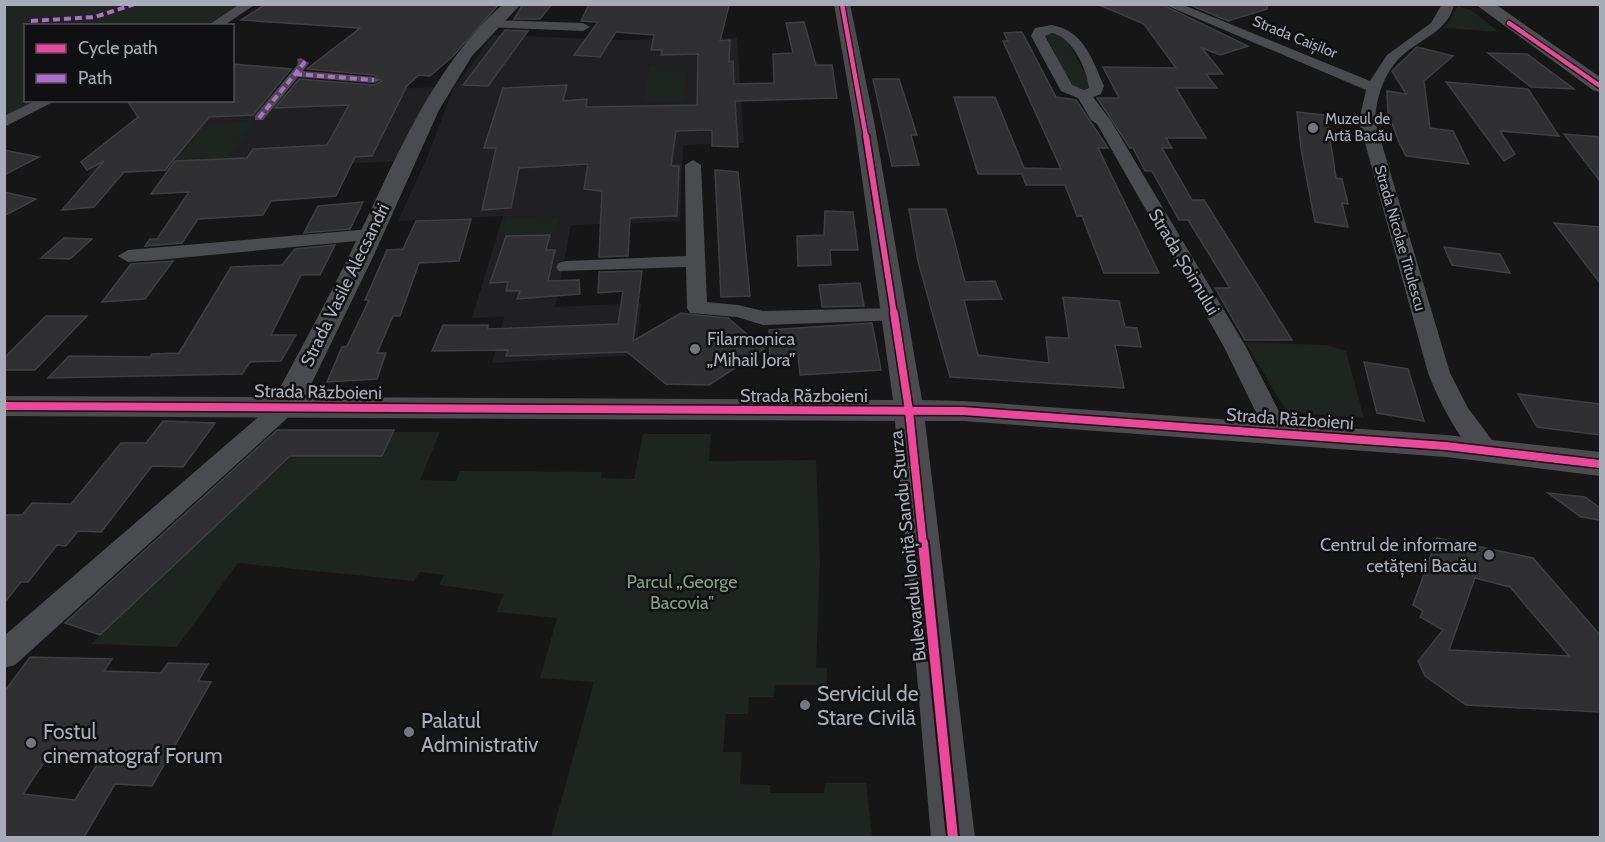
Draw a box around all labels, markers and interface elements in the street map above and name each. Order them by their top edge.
street label: Strada Caișilor [1250,12,1340,63]
legend [24,24,234,102]
text: Cycle path [78,37,158,59]
text: Path [78,67,112,89]
place label: Muzeul de Artă Bacău [1325,110,1393,145]
marker: Muzeul de Artă Bacău [1306,121,1320,135]
street label: Strada Nicolae Titulescu [1371,163,1429,313]
street label: Strada Vasile Alecsandri [296,200,394,370]
street label: Strada Șoimului [1144,205,1224,319]
place label: Filarmonica „Mihail Jora” [707,328,795,371]
marker: Filarmonica „Mihail Jora” [688,342,702,356]
street label: Strada Războieni [254,380,382,404]
street label: Strada Războieni [740,385,868,407]
street label: Strada Războieni [1225,404,1355,434]
street label: Bulevardul Ioniță Sandu Sturza [885,429,932,663]
place label: Centrul de informare cetățeni Bacău [1320,534,1477,578]
marker: Centrul de informare cetățeni Bacău [1482,548,1496,562]
park label: Parcul „George Bacovia" [627,571,737,614]
place label: Serviciul de Stare Civilă [817,681,919,730]
marker: Serviciul de Stare Civilă [798,698,812,712]
place label: Palatul Administrativ [421,708,539,757]
place label: Fostul cinematograf Forum [43,719,223,768]
marker: Palatul Administrativ [402,725,416,739]
marker: Fostul cinematograf Forum [24,736,38,750]

